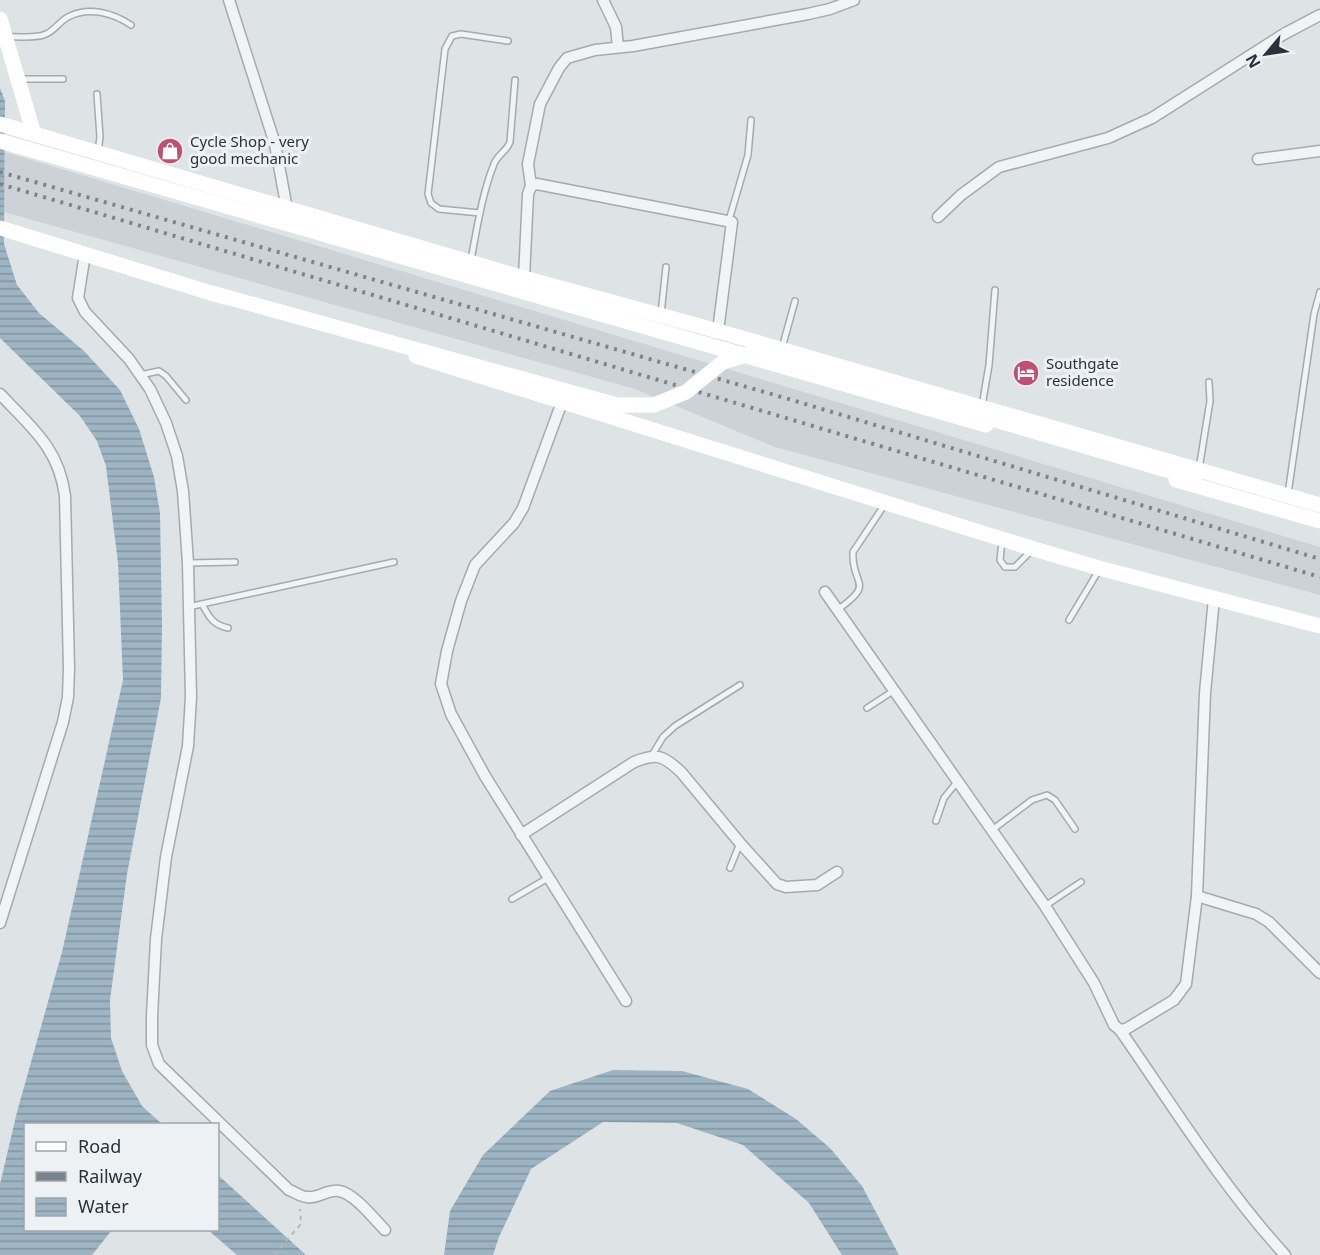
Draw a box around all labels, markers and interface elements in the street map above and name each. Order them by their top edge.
north arrow [1236,24,1296,84]
text: N [1240,50,1266,72]
place label: Cycle Shop - very good mechanic [190,131,309,168]
shop icon: Cycle Shop - very good mechanic [155,136,185,166]
place label: Southgate residence [1046,353,1119,390]
hotel icon: Southgate residence [1011,358,1041,388]
legend [24,1123,219,1231]
text: Road [78,1134,121,1158]
text: Railway [78,1164,143,1188]
text: Water [78,1194,129,1218]

